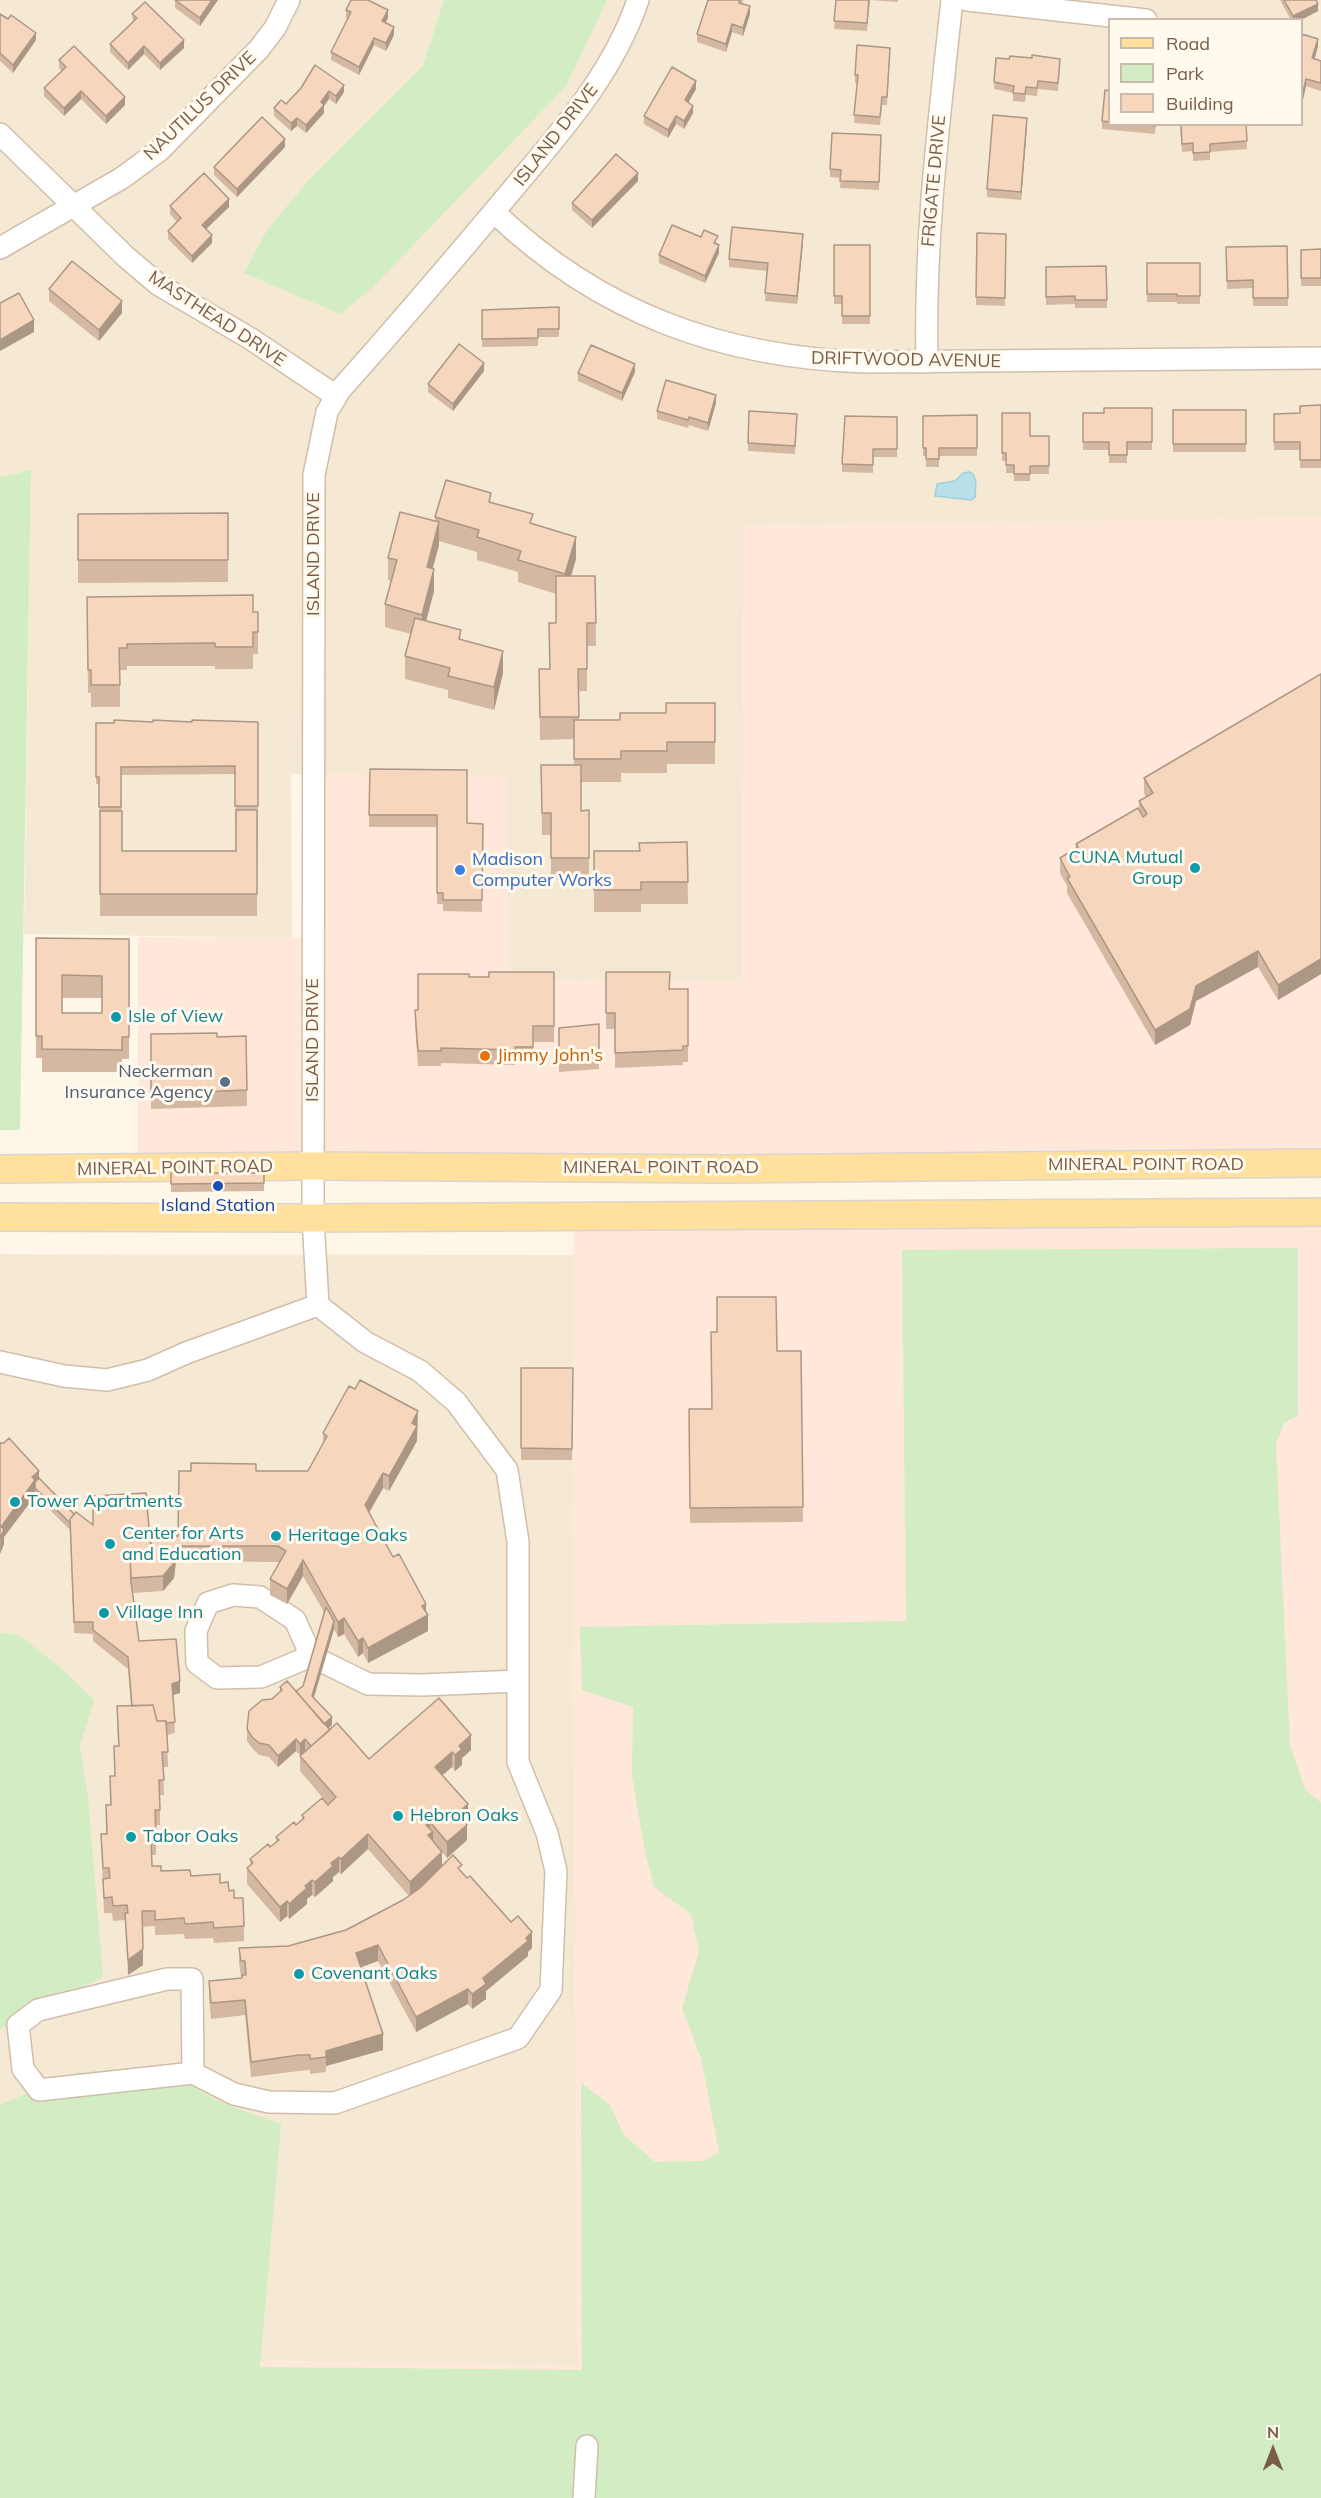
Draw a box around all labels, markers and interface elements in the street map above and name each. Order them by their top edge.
legend [1108,18,1303,126]
text: Road [1166,32,1210,55]
street label: NAUTILUS DRIVE [139,47,261,165]
text: Park [1166,62,1204,85]
street label: ISLAND DRIVE [509,80,603,190]
text: Building [1166,92,1234,115]
street label: FRIGATE DRIVE [917,114,951,248]
street label: MASTHEAD DRIVE [144,266,290,372]
street label: DRIFTWOOD AVENUE [811,348,1001,372]
street label: ISLAND DRIVE [303,492,325,616]
place label: CUNA Mutual Group [1069,847,1183,890]
place label: Madison Computer Works [472,849,612,892]
marker: CUNA Mutual Group [1188,861,1202,875]
marker: Madison Computer Works [453,863,467,877]
street label: ISLAND DRIVE [302,978,324,1102]
place label: Isle of View [128,1006,224,1028]
marker: Isle of View [109,1010,123,1024]
place label: Jimmy John's [497,1045,603,1067]
marker: Jimmy John's [478,1049,492,1063]
place label: Neckerman Insurance Agency [65,1061,213,1104]
marker: Neckerman Insurance Agency [218,1075,232,1089]
street label: MINERAL POINT ROAD [1048,1154,1244,1176]
street label: MINERAL POINT ROAD [77,1155,273,1181]
street label: MINERAL POINT ROAD [563,1157,759,1179]
marker: Island Station [211,1179,225,1193]
place label: Island Station [161,1195,275,1217]
place label: Tower Apartments [27,1491,183,1513]
marker: Tower Apartments [8,1495,22,1509]
place label: Center for Arts and Education [122,1523,244,1565]
place label: Heritage Oaks [288,1525,408,1547]
marker: Heritage Oaks [269,1529,283,1543]
marker: Center for Arts and Education [103,1537,117,1551]
place label: Village Inn [116,1602,203,1624]
marker: Village Inn [97,1606,111,1620]
place label: Hebron Oaks [410,1805,519,1827]
marker: Hebron Oaks [391,1809,405,1823]
place label: Tabor Oaks [143,1826,238,1848]
marker: Tabor Oaks [124,1830,138,1844]
place label: Covenant Oaks [311,1963,438,1985]
marker: Covenant Oaks [292,1967,306,1981]
north arrow [1243,2420,1303,2480]
text: N [1267,2422,1279,2442]

